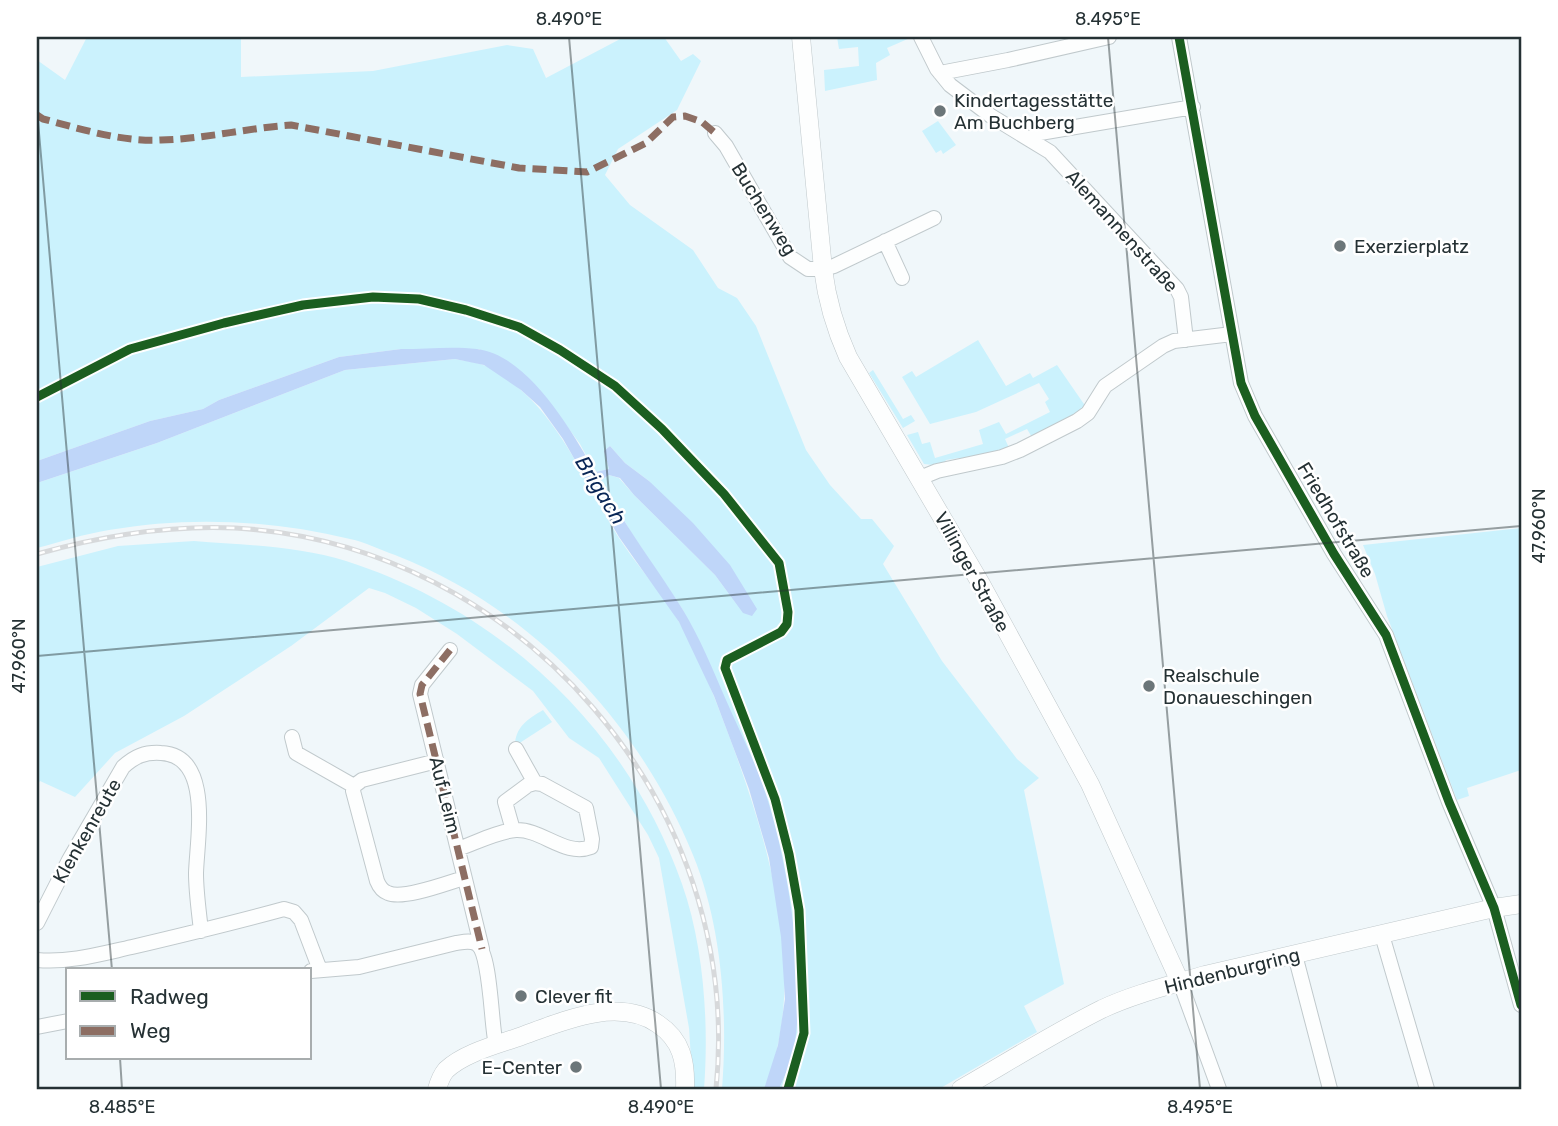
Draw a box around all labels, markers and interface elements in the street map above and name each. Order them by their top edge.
text: 8.490°E [536,8,602,30]
text: 8.495°E [1075,8,1141,30]
place label: Kindertagesstätte Am Buchberg [954,89,1113,134]
marker: Kindertagesstätte Am Buchberg [932,103,948,119]
street label: Buchenweg [726,158,802,260]
street label: Alemannenstraße [1061,165,1183,297]
place label: Exerzierplatz [1354,235,1469,258]
marker: Exerzierplatz [1332,238,1348,254]
water label: Brigach [570,451,632,529]
street label: Friedhofstraße [1292,458,1380,582]
text: 47.960°N [1528,489,1550,563]
street label: Villinger Straße [929,508,1015,636]
text: 47.960°N [8,619,30,693]
place label: Realschule Donaueschingen [1163,664,1312,709]
marker: Realschule Donaueschingen [1141,678,1157,694]
street label: Auf Leim [424,754,466,836]
street label: Klenkenreute [48,775,126,887]
street label: Hindenburgring [1162,943,1302,999]
legend [66,968,312,1060]
text: Radweg [130,984,209,1009]
place label: Clever fit [535,985,613,1008]
marker: Clever fit [513,988,529,1004]
text: Weg [130,1018,171,1043]
place label: E-Center [482,1056,563,1079]
marker: E-Center [568,1059,584,1075]
text: 8.485°E [89,1096,155,1118]
text: 8.490°E [628,1096,694,1118]
text: 8.495°E [1167,1096,1233,1118]

